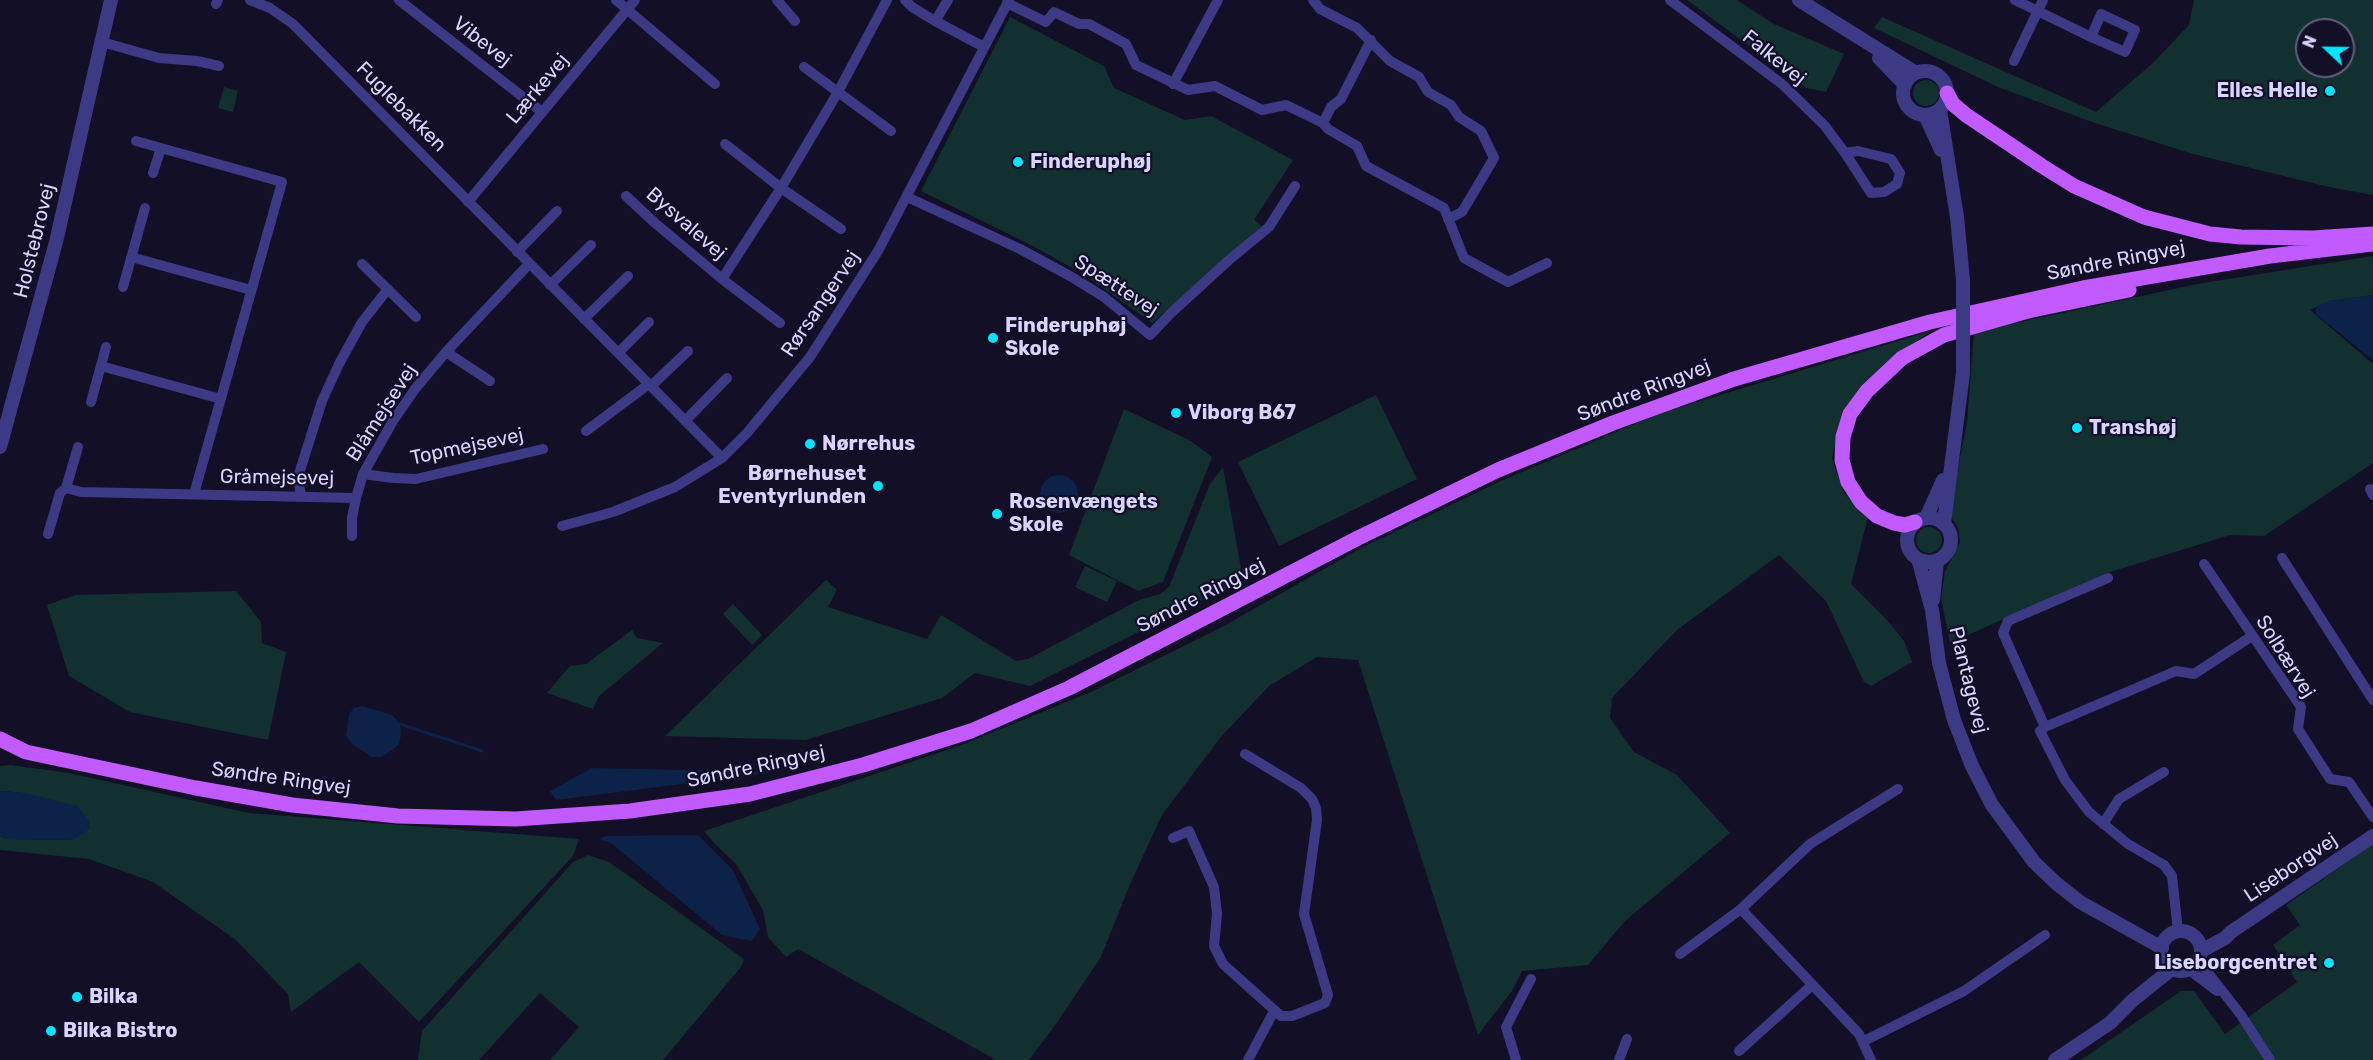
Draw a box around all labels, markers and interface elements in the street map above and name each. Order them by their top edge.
street label: Vibevej [448,12,516,72]
north arrow [2295,18,2355,78]
street label: Falkevej [1737,25,1811,91]
text: N [2299,33,2321,51]
street label: Lærkevej [502,49,574,129]
street label: Fuglebakken [351,57,451,157]
place label: Elles Helle [2216,79,2318,103]
marker: Elles Helle [2323,84,2337,98]
place label: Finderuphøj [1030,150,1151,174]
marker: Finderuphøj [1011,155,1025,169]
street label: Holstebrovej [9,181,61,301]
street label: Bysvalevej [641,183,731,265]
street label: Søndre Ringvej [2045,236,2187,286]
street label: Rørsangervej [777,246,865,362]
street label: Spættevej [1069,250,1163,322]
place label: Finderuphøj Skole [1005,314,1126,361]
marker: Finderuphøj Skole [986,331,1000,345]
street label: Søndre Ringvej [1574,355,1714,427]
street label: Blåmejsevej [342,360,422,466]
place label: Viborg B67 [1188,401,1296,425]
marker: Viborg B67 [1169,406,1183,420]
place label: Transhøj [2089,416,2176,440]
marker: Transhøj [2070,421,2084,435]
street label: Topmejsevej [408,423,526,471]
place label: Nørrehus [822,432,915,456]
marker: Nørrehus [803,437,817,451]
place label: Børnehuset Eventyrlunden [718,462,866,509]
street label: Gråmejsevej [220,465,334,491]
marker: Børnehuset Eventyrlunden [871,479,885,493]
place label: Rosenvængets Skole [1009,490,1158,537]
marker: Rosenvængets Skole [990,507,1004,521]
street label: Søndre Ringvej [1133,553,1269,639]
street label: Solbærvej [2250,611,2320,703]
street label: Plantagevej [1943,624,1993,736]
street label: Søndre Ringvej [685,741,827,793]
street label: Søndre Ringvej [210,757,352,801]
street label: Liseborgvej [2240,828,2342,908]
place label: Liseborgcentret [2154,951,2317,975]
marker: Liseborgcentret [2322,956,2336,970]
place label: Bilka [89,985,138,1009]
marker: Bilka [70,990,84,1004]
place label: Bilka Bistro [63,1019,177,1043]
marker: Bilka Bistro [44,1024,58,1038]

